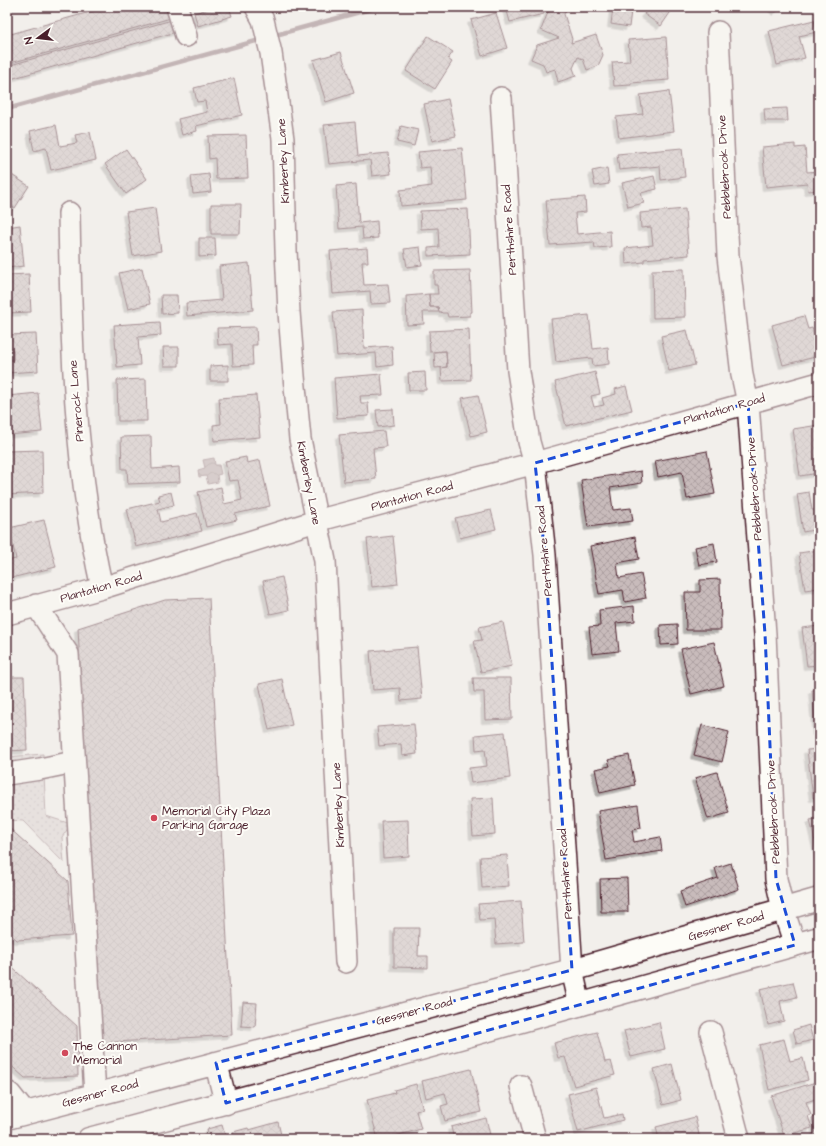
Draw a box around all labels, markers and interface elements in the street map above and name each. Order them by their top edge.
north arrow [18,18,58,58]
text: N [21,35,37,46]
street label: Pebblebrook Drive [713,114,736,219]
street label: Kimberley Lane [273,118,295,204]
street label: Perthshire Road [498,184,521,276]
street label: Pinerock Lane [64,359,89,443]
street label: Plantation Road [681,390,767,429]
street label: Pebblebrook Drive [742,436,767,541]
street label: Kimberley Lane [291,440,325,527]
street label: Plantation Road [369,477,455,516]
street label: Perthshire Road [532,505,557,597]
street label: Plantation Road [58,568,144,607]
street label: Pebblebrook Drive [762,759,785,864]
street label: Kimberley Lane [328,762,350,848]
place label: Memorial City Plaza Parking Garage [162,803,270,835]
marker: Memorial City Plaza Parking Garage [149,813,159,823]
street label: Perthshire Road [554,828,577,920]
street label: Gessner Road [686,908,766,945]
street label: Gessner Road [374,993,454,1030]
place label: The Cannon Memorial [73,1038,137,1069]
marker: The Cannon Memorial [60,1048,70,1058]
street label: Gessner Road [60,1075,140,1112]

